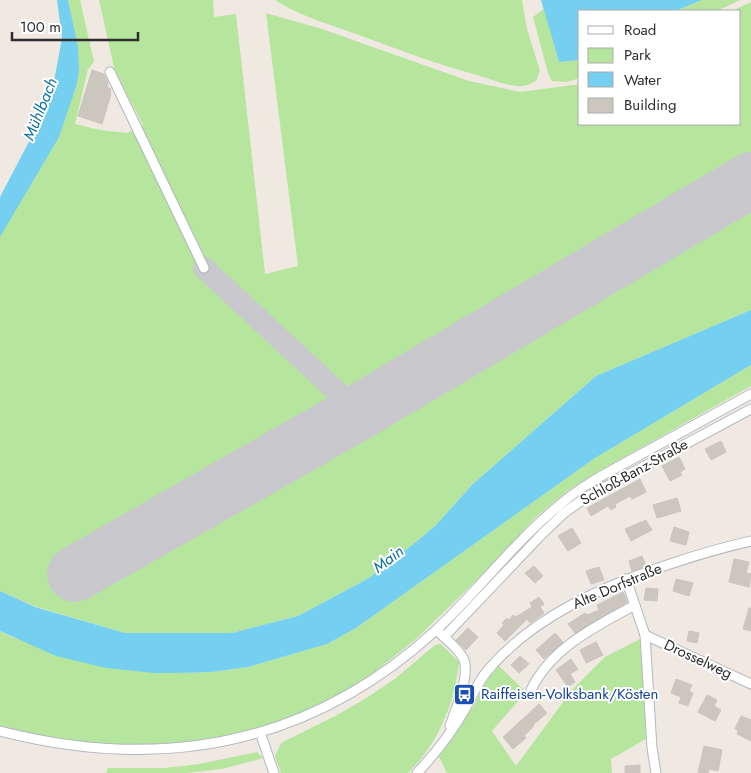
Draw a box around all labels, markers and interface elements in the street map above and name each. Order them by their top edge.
scale bar [12,10,139,42]
legend [578,10,741,125]
text: 100 m [20,16,61,38]
text: Road [624,19,656,41]
text: Park [624,44,651,66]
text: Water [624,69,662,91]
water label: Mühlbach [17,74,63,144]
text: Building [624,94,676,116]
street label: Schloß-Banz-Straße [576,433,692,511]
water label: Main [368,540,408,578]
street label: Alte Dorfstraße [569,557,665,615]
street label: Drosselweg [660,634,736,684]
bus stop icon: Raiffeisen-Volksbank/Kösten [453,682,477,706]
place label: Raiffeisen-Volksbank/Kösten [481,683,658,705]

